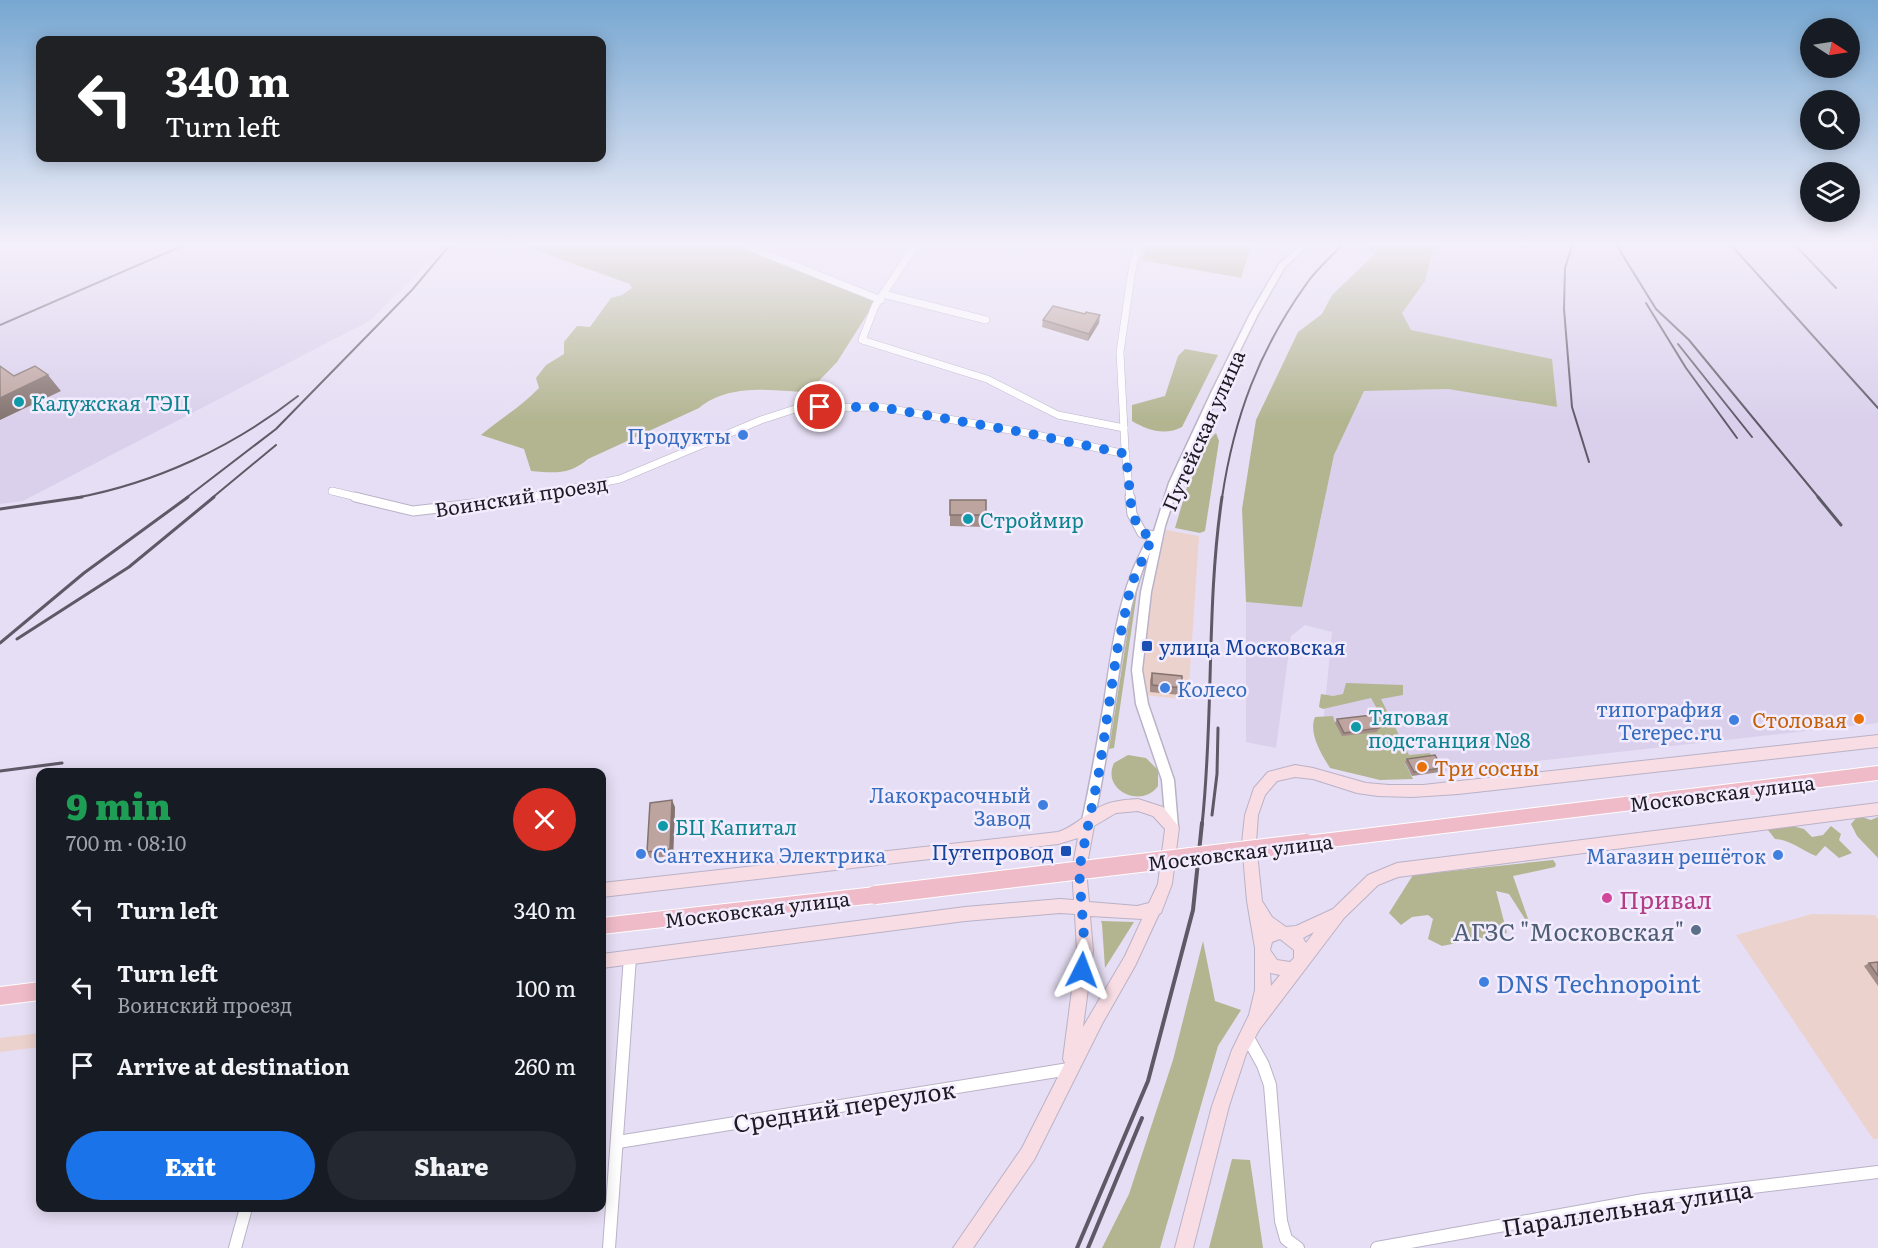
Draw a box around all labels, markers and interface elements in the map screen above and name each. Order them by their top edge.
north arrow [1800,18,1860,78]
map controls [1800,18,1860,222]
text: 340 m [165,48,290,110]
icon: left [66,60,144,138]
button: search [1800,90,1860,150]
text: Turn left [165,105,280,145]
button: layers [1800,162,1860,222]
street label: Путейская улица [1153,344,1251,516]
pin [794,381,845,432]
place label: Калужская ТЭЦ [31,387,190,417]
icon: arrive [803,390,836,423]
marker: Калужская ТЭЦ [12,395,26,409]
place label: Продукты [627,420,731,450]
marker: Продукты [736,428,750,442]
street label: Воинский проезд [432,466,610,524]
place label: Строймир [980,504,1084,534]
marker: Строймир [961,512,975,526]
place label: улица Московская [1159,631,1346,661]
marker: улица Московская [1140,639,1154,653]
place label: Колесо [1177,673,1247,703]
marker: Колесо [1158,681,1172,695]
place label: типография Terepec.ru [1596,693,1722,746]
place label: Тяговая подстанция №8 [1368,701,1531,754]
place label: Столовая [1752,704,1847,734]
marker: Столовая [1852,712,1866,726]
marker: типография Terepec.ru [1727,713,1741,727]
marker: Тяговая подстанция №8 [1349,720,1363,734]
place label: Три сосны [1434,752,1539,782]
marker: Три сосны [1415,760,1429,774]
street label: Московская улица [1628,766,1817,818]
text: 9 min [66,778,171,831]
place label: Лакокрасочный Завод [869,779,1031,832]
button: close [513,788,576,851]
marker: Лакокрасочный Завод [1036,798,1050,812]
place label: БЦ Капитал [675,811,797,841]
marker: БЦ Капитал [656,819,670,833]
street label: Московская улица [1146,825,1335,877]
text: 700 m · 08:10 [66,827,186,857]
place label: Путепровод [931,836,1054,866]
place label: Сантехника Электрика [653,839,887,869]
place label: Магазин решёток [1586,840,1766,870]
marker: Путепровод [1059,844,1073,858]
marker: Сантехника Электрика [634,847,648,861]
marker: Магазин решёток [1771,848,1785,862]
place label: Привал [1619,881,1712,916]
street label: Московская улица [663,882,852,934]
marker: Привал [1600,891,1614,905]
icon: left [66,893,99,926]
text: Turn left [117,893,218,926]
text: 340 m [514,893,576,926]
place label: АГЗС "Московская" [1453,913,1684,948]
marker: АГЗС "Московская" [1689,923,1703,937]
position arrow [1050,938,1114,1002]
text: Turn left [117,956,218,989]
place label: DNS Technopoint [1496,965,1701,1000]
icon: left [66,971,99,1004]
text: 100 m [516,971,576,1004]
marker: DNS Technopoint [1477,975,1491,989]
text: Воинский проезд [117,989,292,1019]
icon: arrive [66,1049,99,1082]
text: Arrive at destination [117,1049,350,1082]
text: 260 m [515,1049,576,1082]
street label: Средний переулок [730,1070,958,1140]
button: Exit [66,1131,315,1200]
button: Share [327,1131,576,1200]
street label: Параллельная улица [1499,1170,1755,1244]

